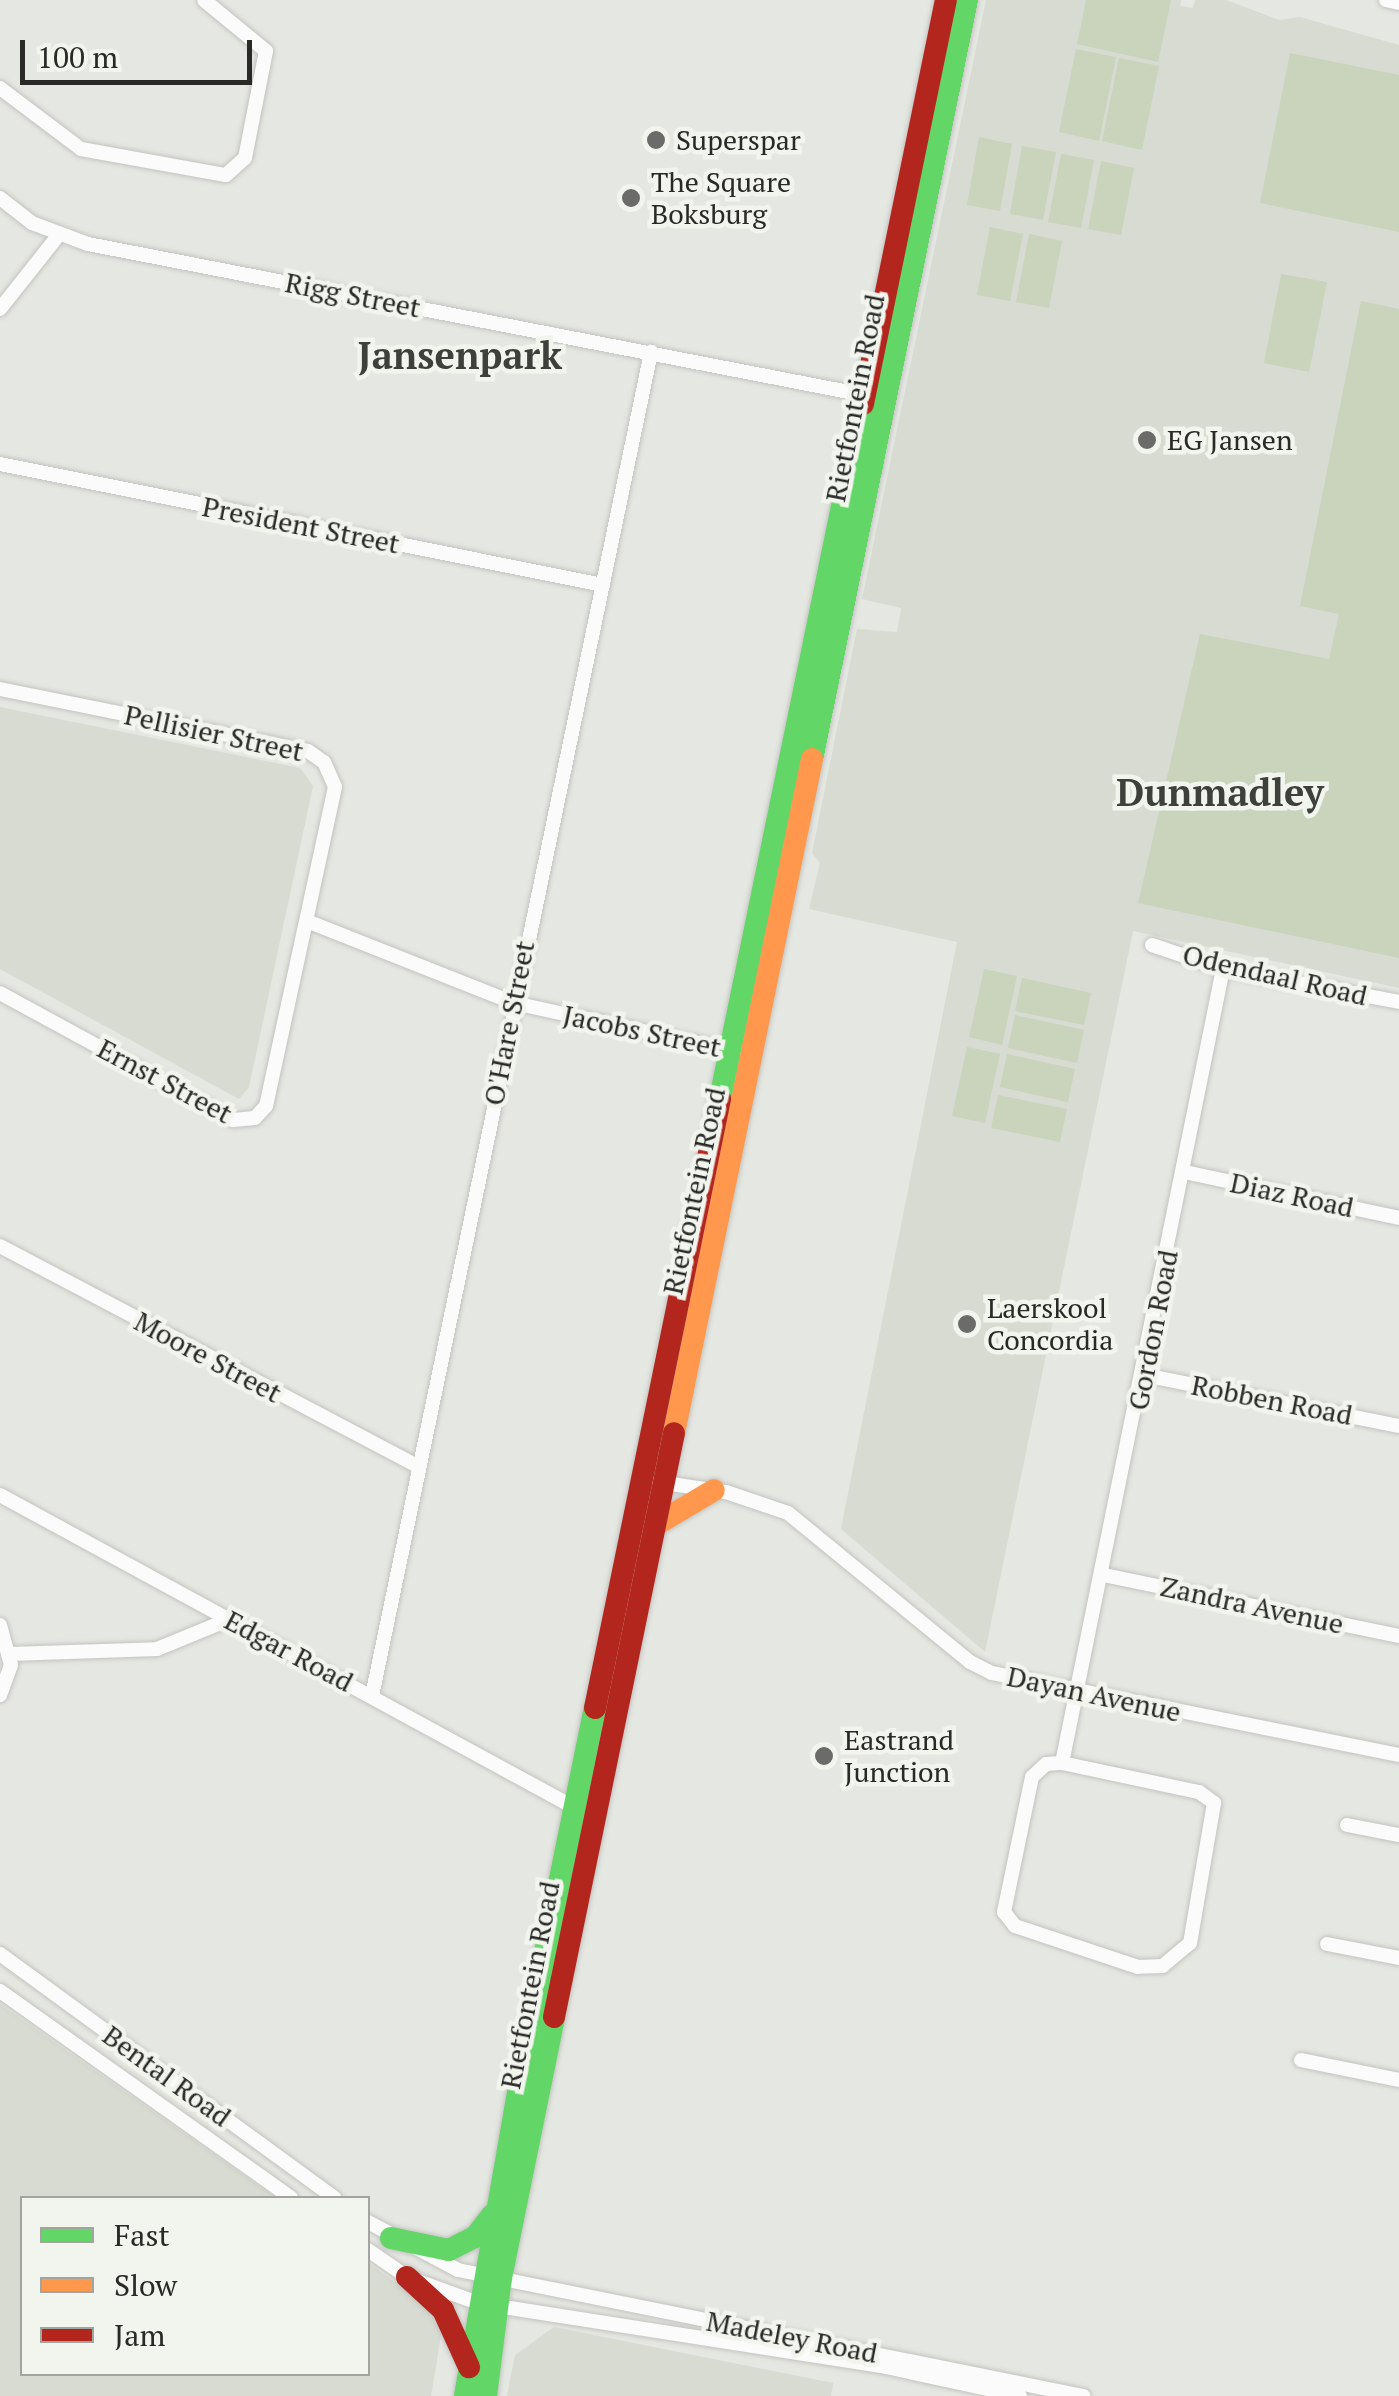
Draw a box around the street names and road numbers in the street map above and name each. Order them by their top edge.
street label: Rigg Street [282,265,424,325]
street label: Rietfontein Road [818,291,892,505]
street label: President Street [200,489,402,561]
street label: Pellisier Street [121,698,307,768]
street label: Odendaal Road [1179,937,1371,1013]
street label: O'Hare Street [477,938,541,1108]
street label: Jacobs Street [560,998,724,1064]
street label: Ernst Street [92,1031,238,1131]
street label: Rietfontein Road [656,1084,732,1298]
street label: Diaz Road [1227,1166,1357,1224]
street label: Gordon Road [1121,1247,1185,1413]
street label: Moore Street [129,1304,287,1410]
street label: Robben Road [1189,1368,1355,1432]
street label: Zandra Avenue [1157,1569,1347,1641]
street label: Edgar Road [219,1603,359,1699]
street label: Dayan Avenue [1004,1659,1184,1729]
street label: Rietfontein Road [493,1878,567,2092]
street label: Bental Road [96,2018,238,2134]
street label: Madeley Road [704,2304,880,2370]

